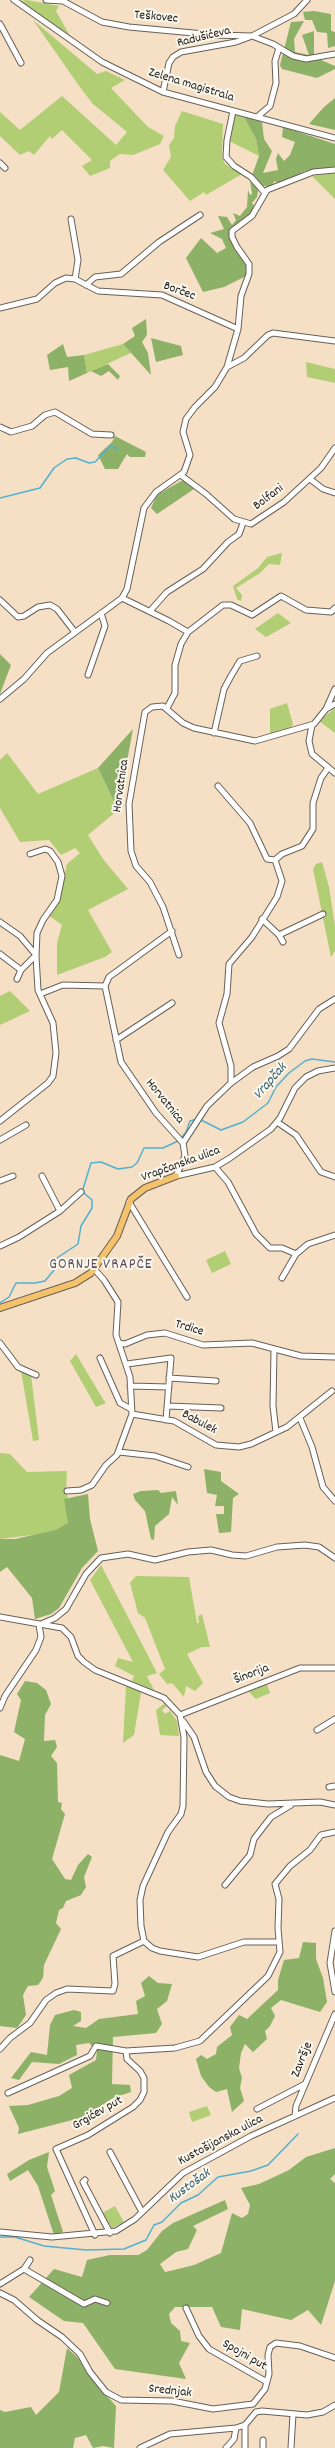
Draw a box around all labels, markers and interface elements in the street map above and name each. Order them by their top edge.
street label: Teškovec [133,8,179,28]
street label: Radušićeva [176,24,232,52]
street label: Zelena magistrala [146,66,236,106]
street label: Borčec [161,279,197,305]
street label: Bolfani [251,482,287,514]
street label: Horvatnica [111,759,133,813]
water label: Vrapčak [251,1060,291,1104]
street label: Horvatnica [141,1076,187,1128]
street label: Vrapčanska ulica [139,1144,223,1186]
district label: GORNJE VRAPČE [49,1257,153,1275]
street label: Trdice [173,1317,205,1341]
street label: Babulek [179,1407,219,1439]
street label: Šinorija [232,1661,272,1689]
street label: Završje [289,2040,317,2080]
street label: Grgićev put [70,2093,126,2135]
street label: Kustošijanska ulica [176,2112,266,2170]
water label: Kustošak [166,2166,214,2208]
street label: Spojni put [219,2337,269,2375]
street label: Srednjak [148,2382,192,2402]

